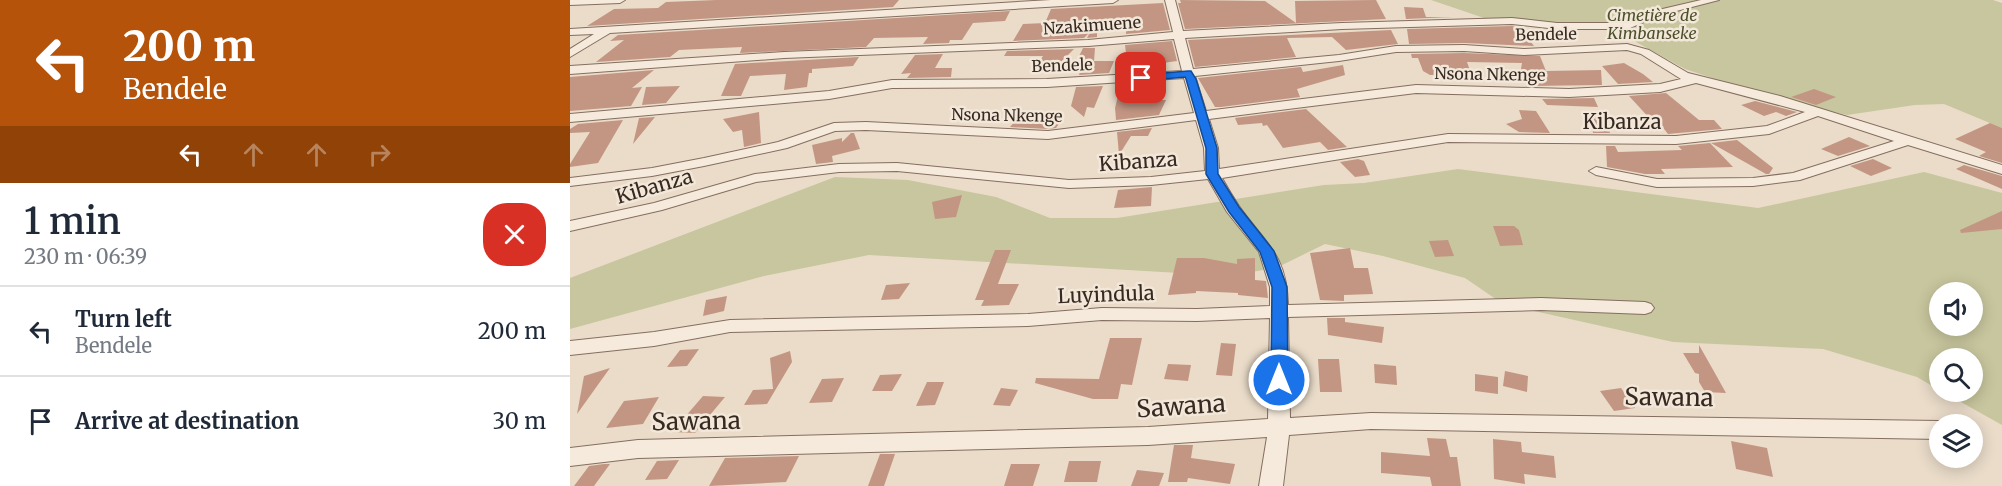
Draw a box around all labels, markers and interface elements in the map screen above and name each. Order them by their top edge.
park label: Cimetière de Kimbanseke [1606,5,1697,43]
street label: Nzakimuene [1042,12,1142,38]
text: 200 m [123,20,255,72]
street label: Bendele [1515,23,1577,45]
icon: left [24,24,102,102]
pin [1115,52,1166,103]
street label: Bendele [1031,54,1093,76]
icon: arrive [1124,61,1157,94]
street label: Nsona Nkenge [1434,63,1546,85]
text: Bendele [123,72,227,106]
street label: Nsona Nkenge [951,104,1063,126]
street label: Kibanza [1583,109,1662,134]
icon: left [174,138,207,171]
icon: ahead [237,138,270,171]
icon: ahead [300,138,333,171]
icon: right [363,138,396,171]
street label: Kibanza [1098,146,1178,176]
street label: Kibanza [613,163,696,209]
text: 1 min [24,199,121,244]
button: close [483,203,546,266]
text: 230 m · 06:39 [24,244,147,269]
street label: Luyindula [1057,280,1155,308]
map controls [1929,282,1983,468]
button: sound [1929,282,1983,336]
text: Turn left [75,305,172,333]
icon: left [24,315,57,348]
text: 200 m [478,317,546,345]
text: Bendele [75,333,152,358]
position arrow [1247,348,1311,412]
button: search [1929,348,1983,402]
street label: Sawana [1624,381,1714,413]
street label: Sawana [1135,387,1227,425]
icon: arrive [24,405,57,438]
street label: Sawana [651,405,741,437]
text: Arrive at destination [75,407,299,435]
text: 30 m [492,407,546,435]
button: layers [1929,414,1983,468]

